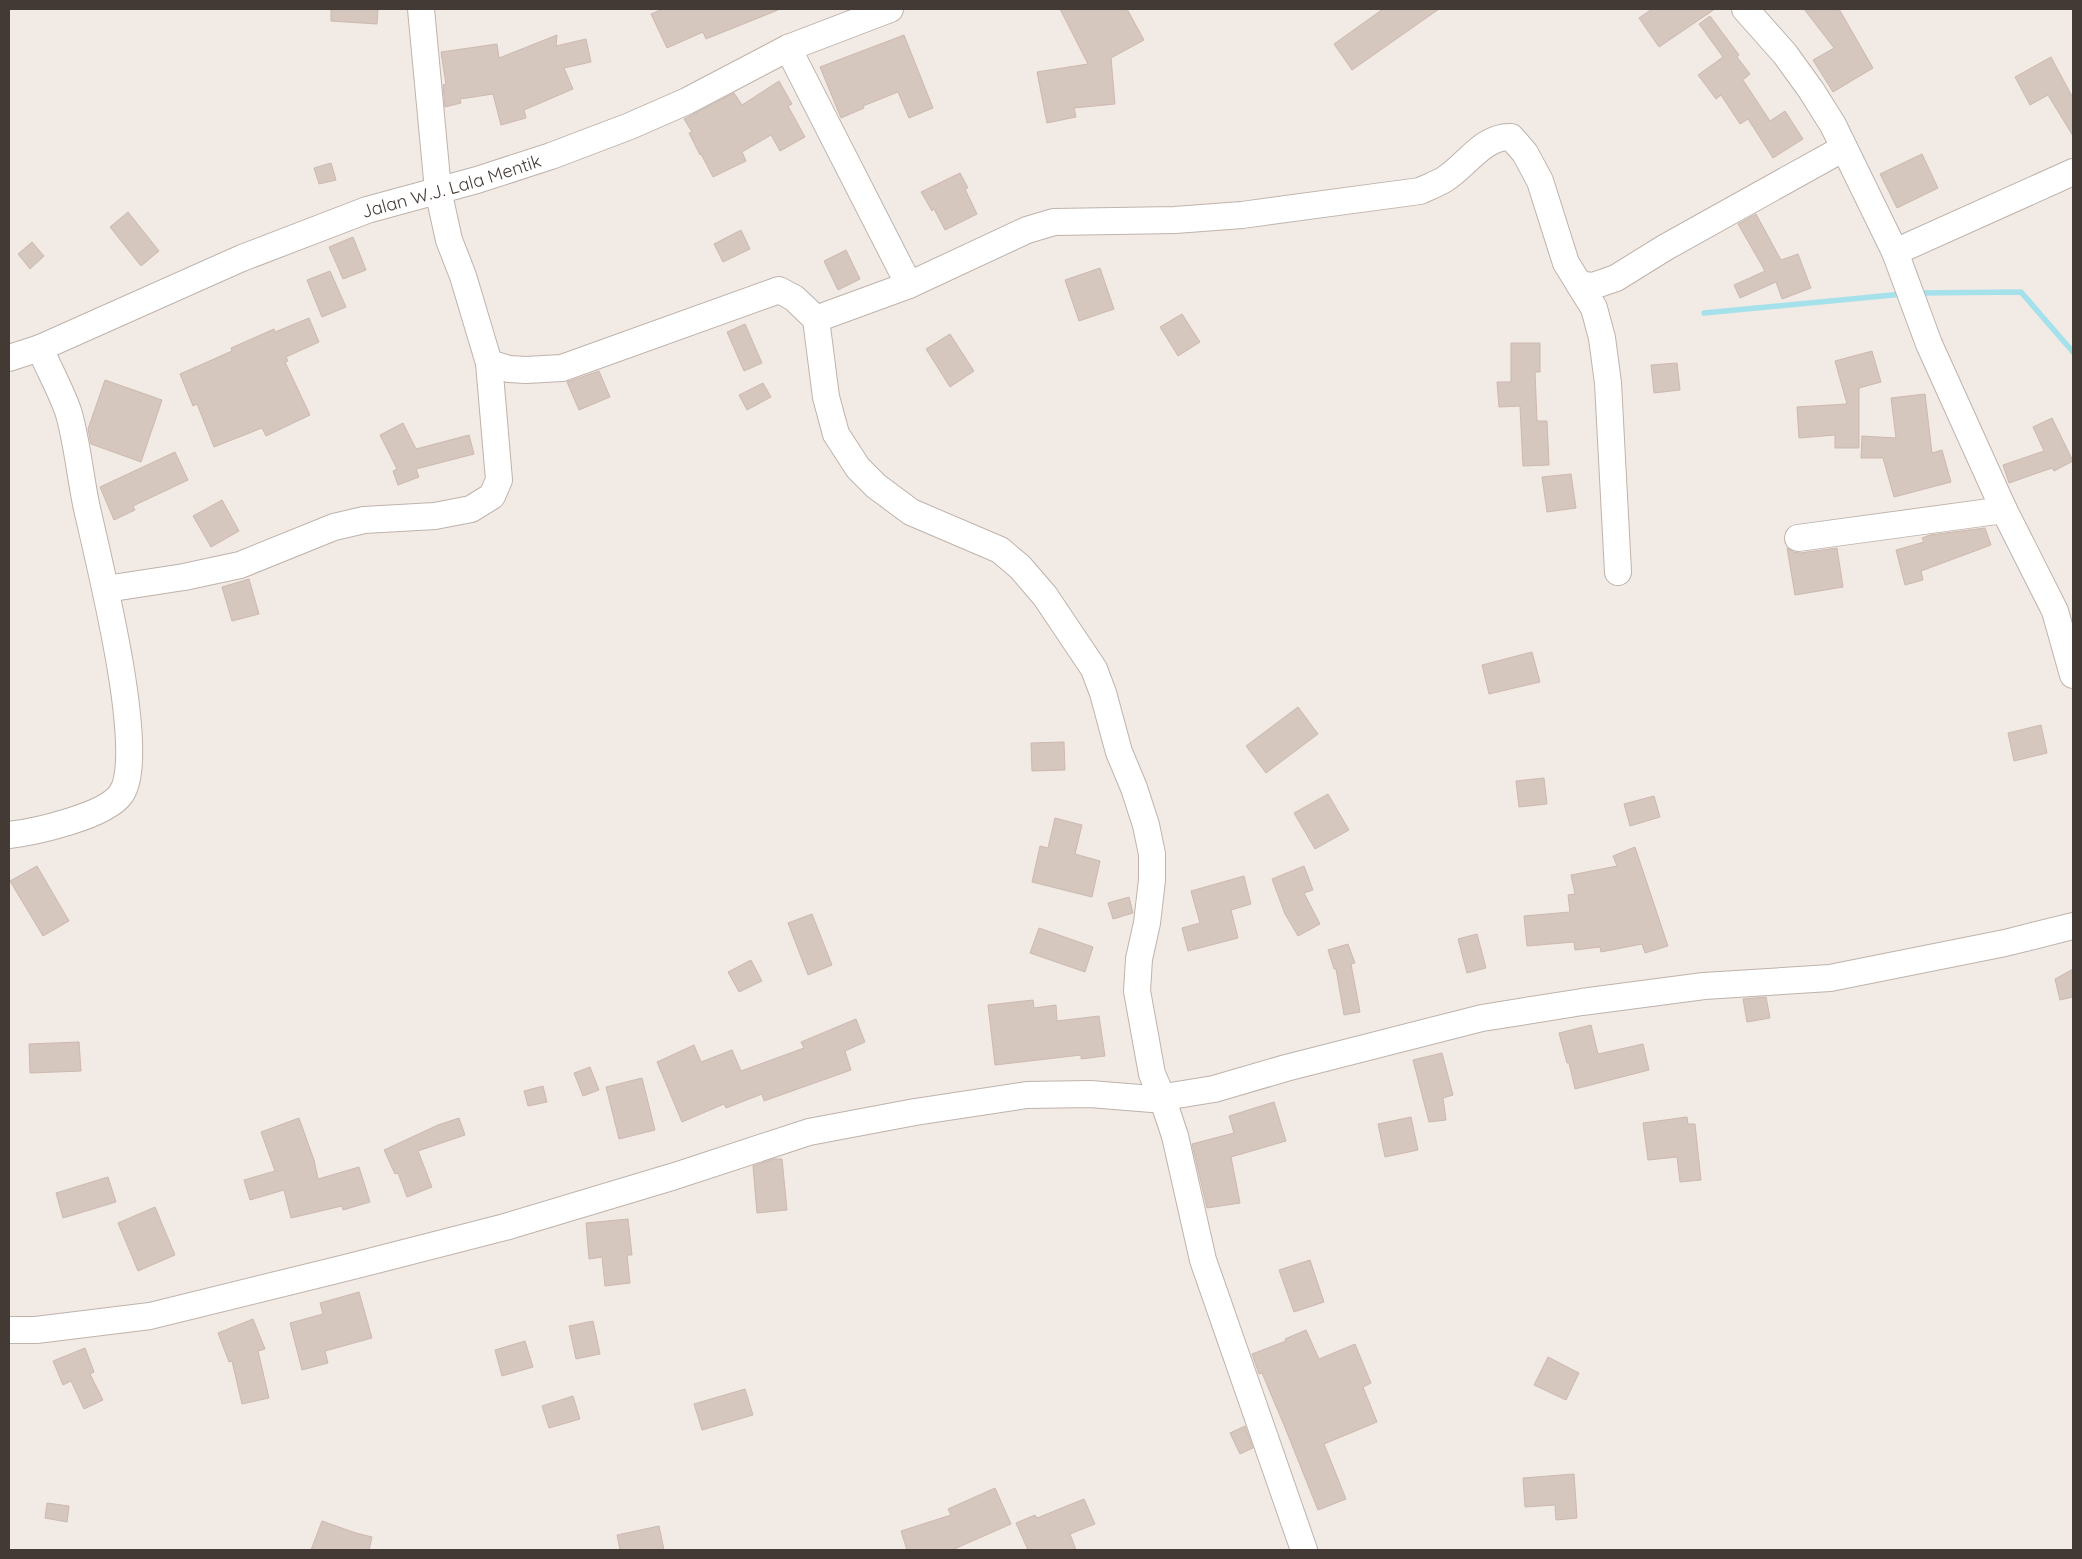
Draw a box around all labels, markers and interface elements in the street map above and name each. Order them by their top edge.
street label: Jalan W.J. Lala Mentik [357,149,544,223]

